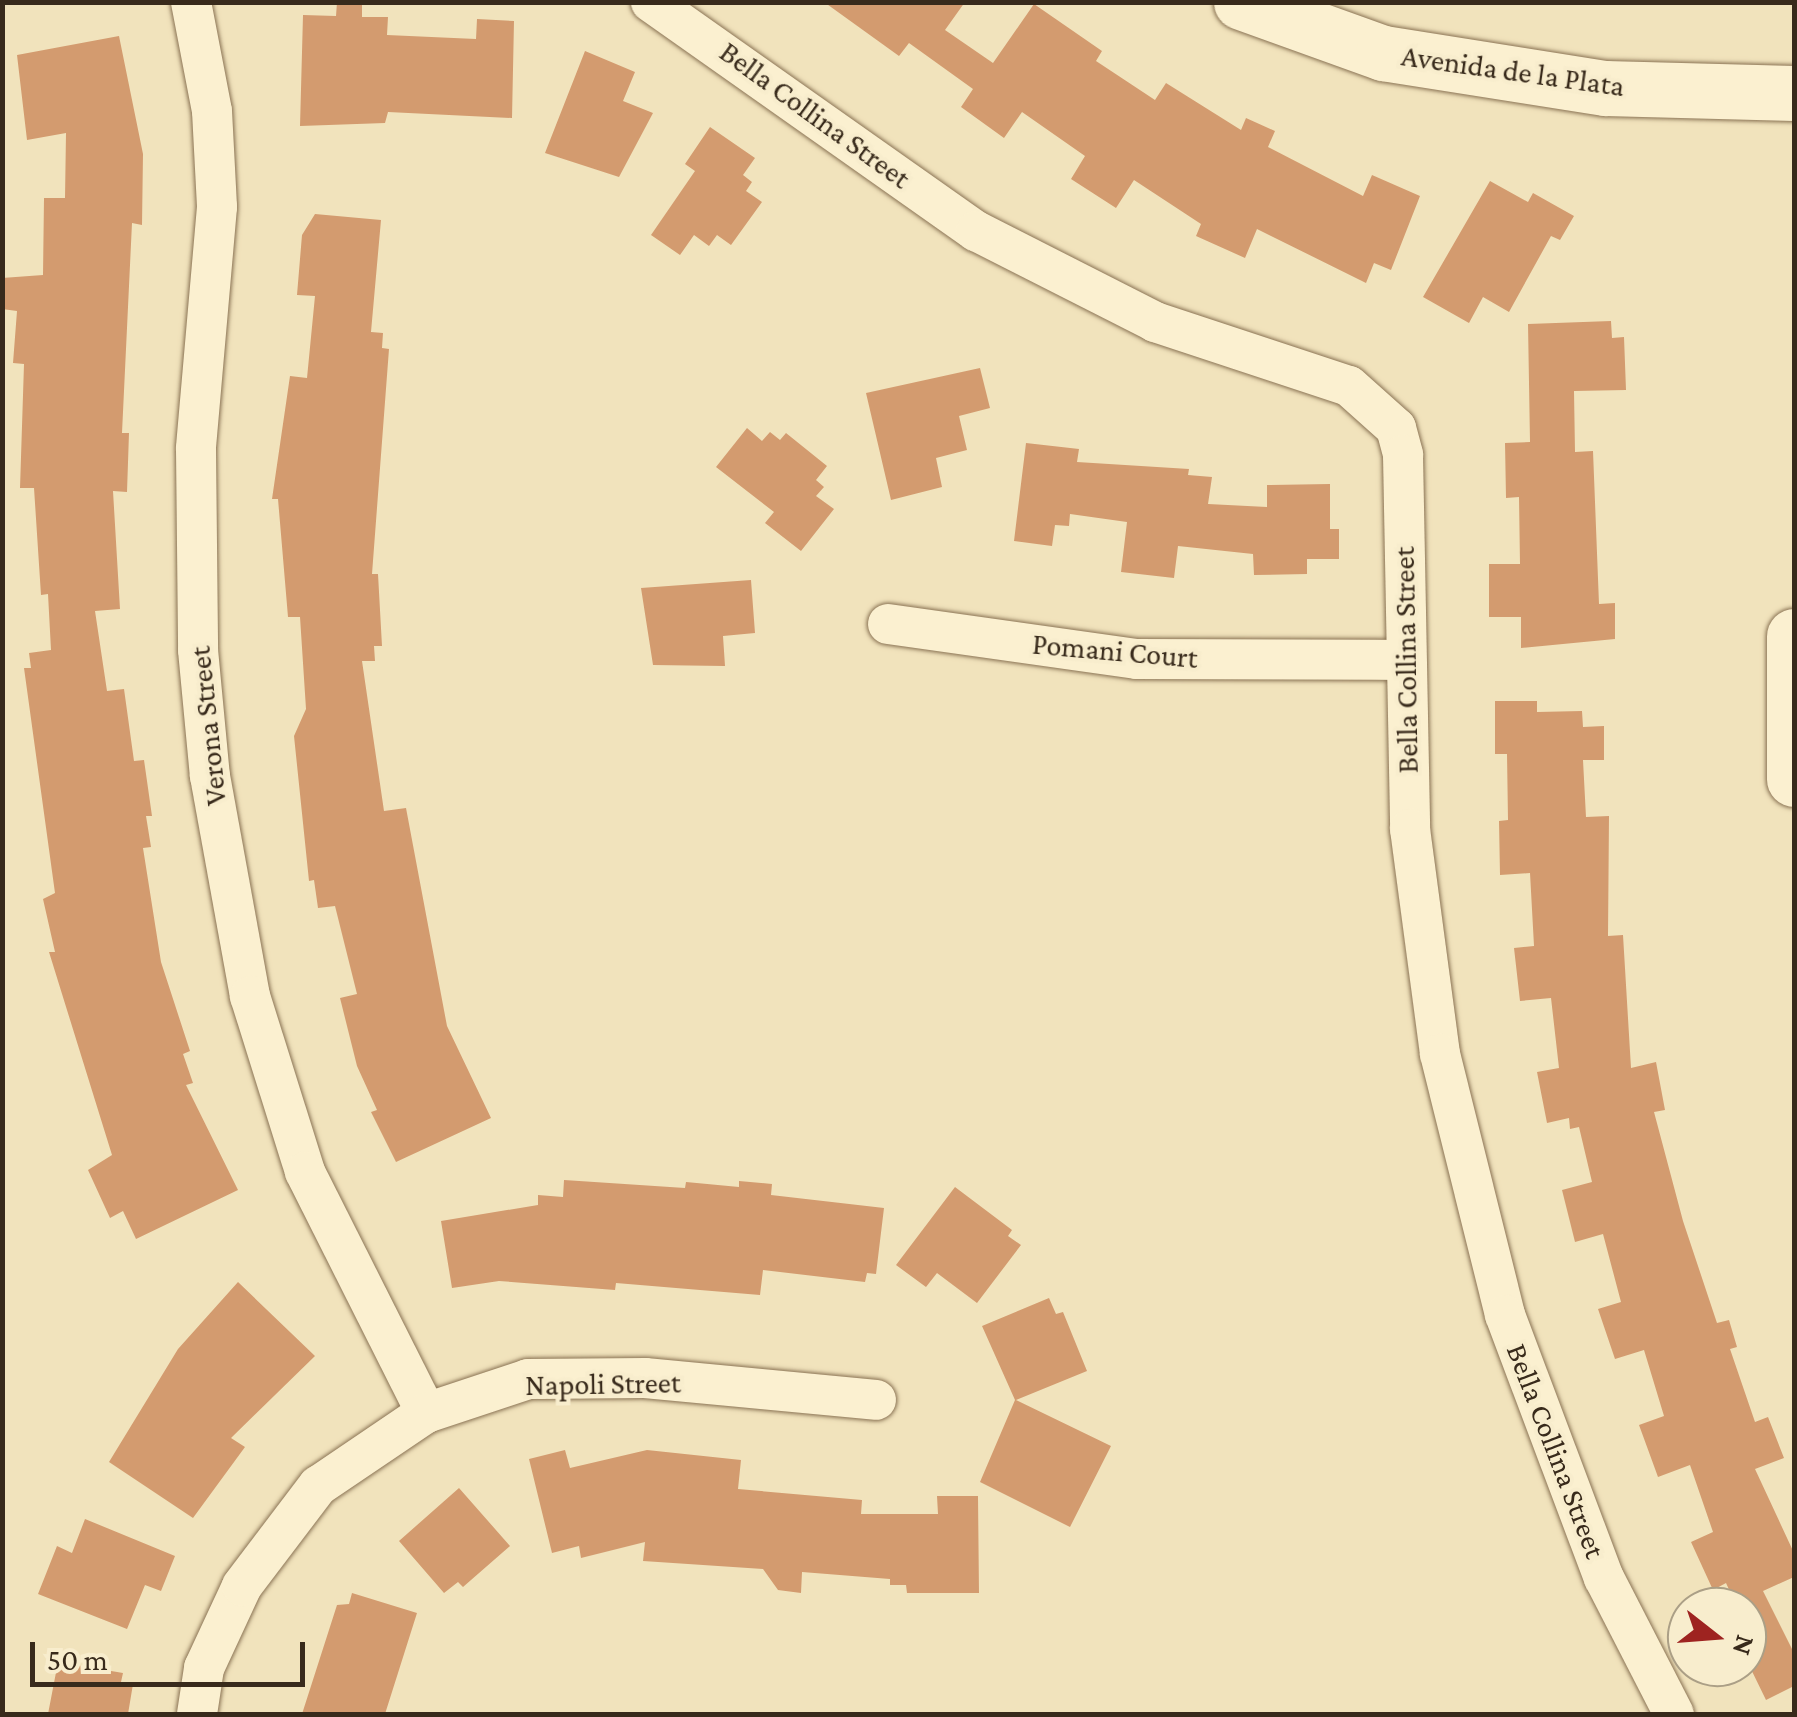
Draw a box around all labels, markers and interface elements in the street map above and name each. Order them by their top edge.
street label: Bella Collina Street [713,34,917,196]
street label: Avenida de la Plata [1399,38,1627,104]
street label: Bella Collina Street [1386,546,1426,774]
street label: Pomani Court [1031,626,1199,676]
street label: Verona Street [182,645,234,807]
street label: Bella Collina Street [1499,1339,1613,1563]
street label: Napoli Street [525,1365,681,1403]
north arrow [1667,1587,1767,1687]
scale bar [35,1622,310,1684]
text: N [1727,1632,1762,1659]
text: 50 m [47,1643,108,1676]

